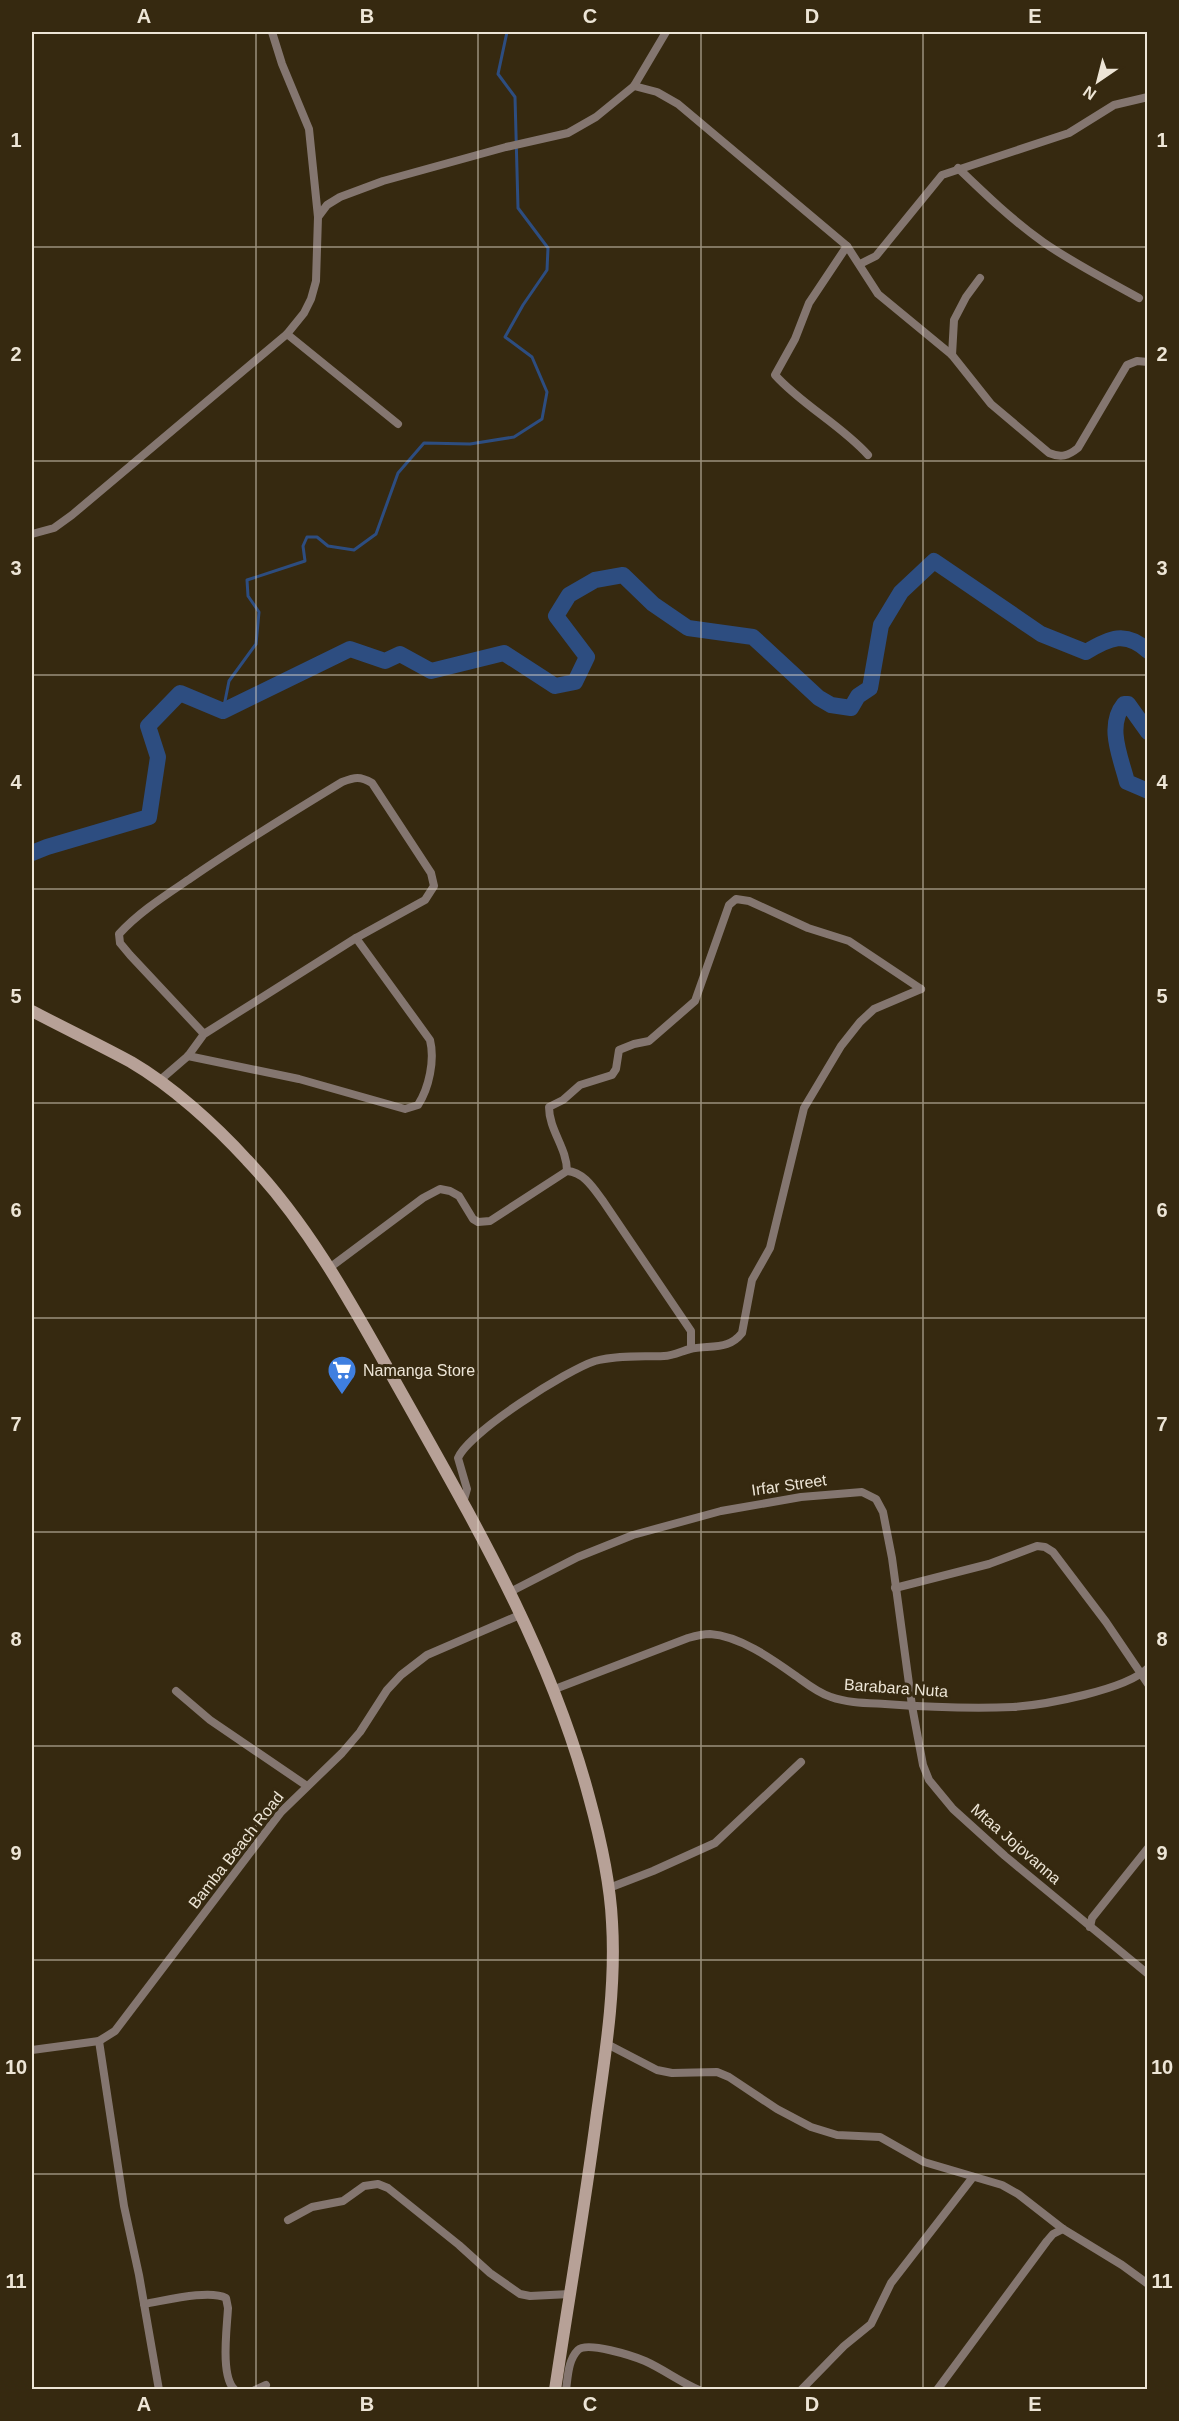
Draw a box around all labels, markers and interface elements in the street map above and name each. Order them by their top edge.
text: A [137,5,151,27]
text: B [360,5,374,27]
text: C [583,5,597,27]
text: D [805,5,819,27]
text: E [1028,5,1042,27]
north arrow [1068,51,1128,111]
text: N [1080,83,1099,103]
text: 1 [10,129,22,151]
text: 1 [1156,129,1168,151]
text: 2 [10,343,22,365]
text: 2 [1156,343,1168,365]
text: 3 [10,557,22,579]
text: 3 [1156,557,1168,579]
text: 4 [10,771,22,793]
text: 4 [1156,771,1168,793]
text: 5 [10,985,22,1007]
text: 5 [1156,985,1168,1007]
text: 6 [10,1199,22,1221]
text: 6 [1156,1199,1168,1221]
supermarket icon: Namanga Store [326,1354,358,1396]
place label: Namanga Store [363,1362,475,1379]
text: 7 [10,1413,22,1435]
text: 7 [1156,1413,1168,1435]
street label: Irfar Street [750,1471,828,1499]
text: 8 [10,1628,22,1650]
text: 8 [1156,1628,1168,1650]
street label: Barabara Nuta [844,1676,949,1700]
street label: Bamba Beach Road [185,1788,287,1912]
street label: Mtaa Jojovanna [968,1801,1064,1888]
text: 9 [10,1842,22,1864]
text: 9 [1156,1842,1168,1864]
text: 10 [5,2056,27,2078]
text: 10 [1151,2056,1173,2078]
text: 11 [5,2270,27,2292]
text: 11 [1151,2270,1173,2292]
text: A [137,2393,151,2415]
text: B [360,2393,374,2415]
text: C [583,2393,597,2415]
text: D [805,2393,819,2415]
text: E [1028,2393,1042,2415]

